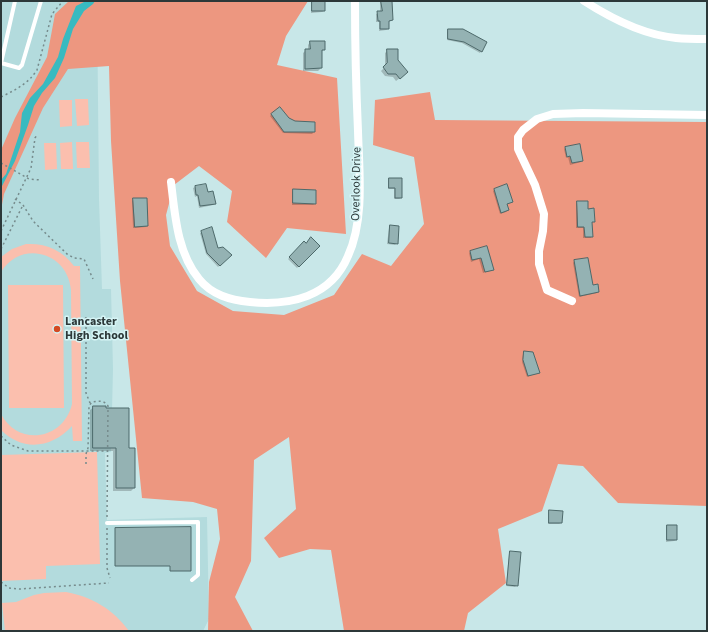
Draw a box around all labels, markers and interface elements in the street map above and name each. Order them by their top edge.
street label: Overlook Drive [349,147,365,221]
place label: Lancaster High School [65,315,128,343]
marker: Lancaster High School [52,324,62,334]

